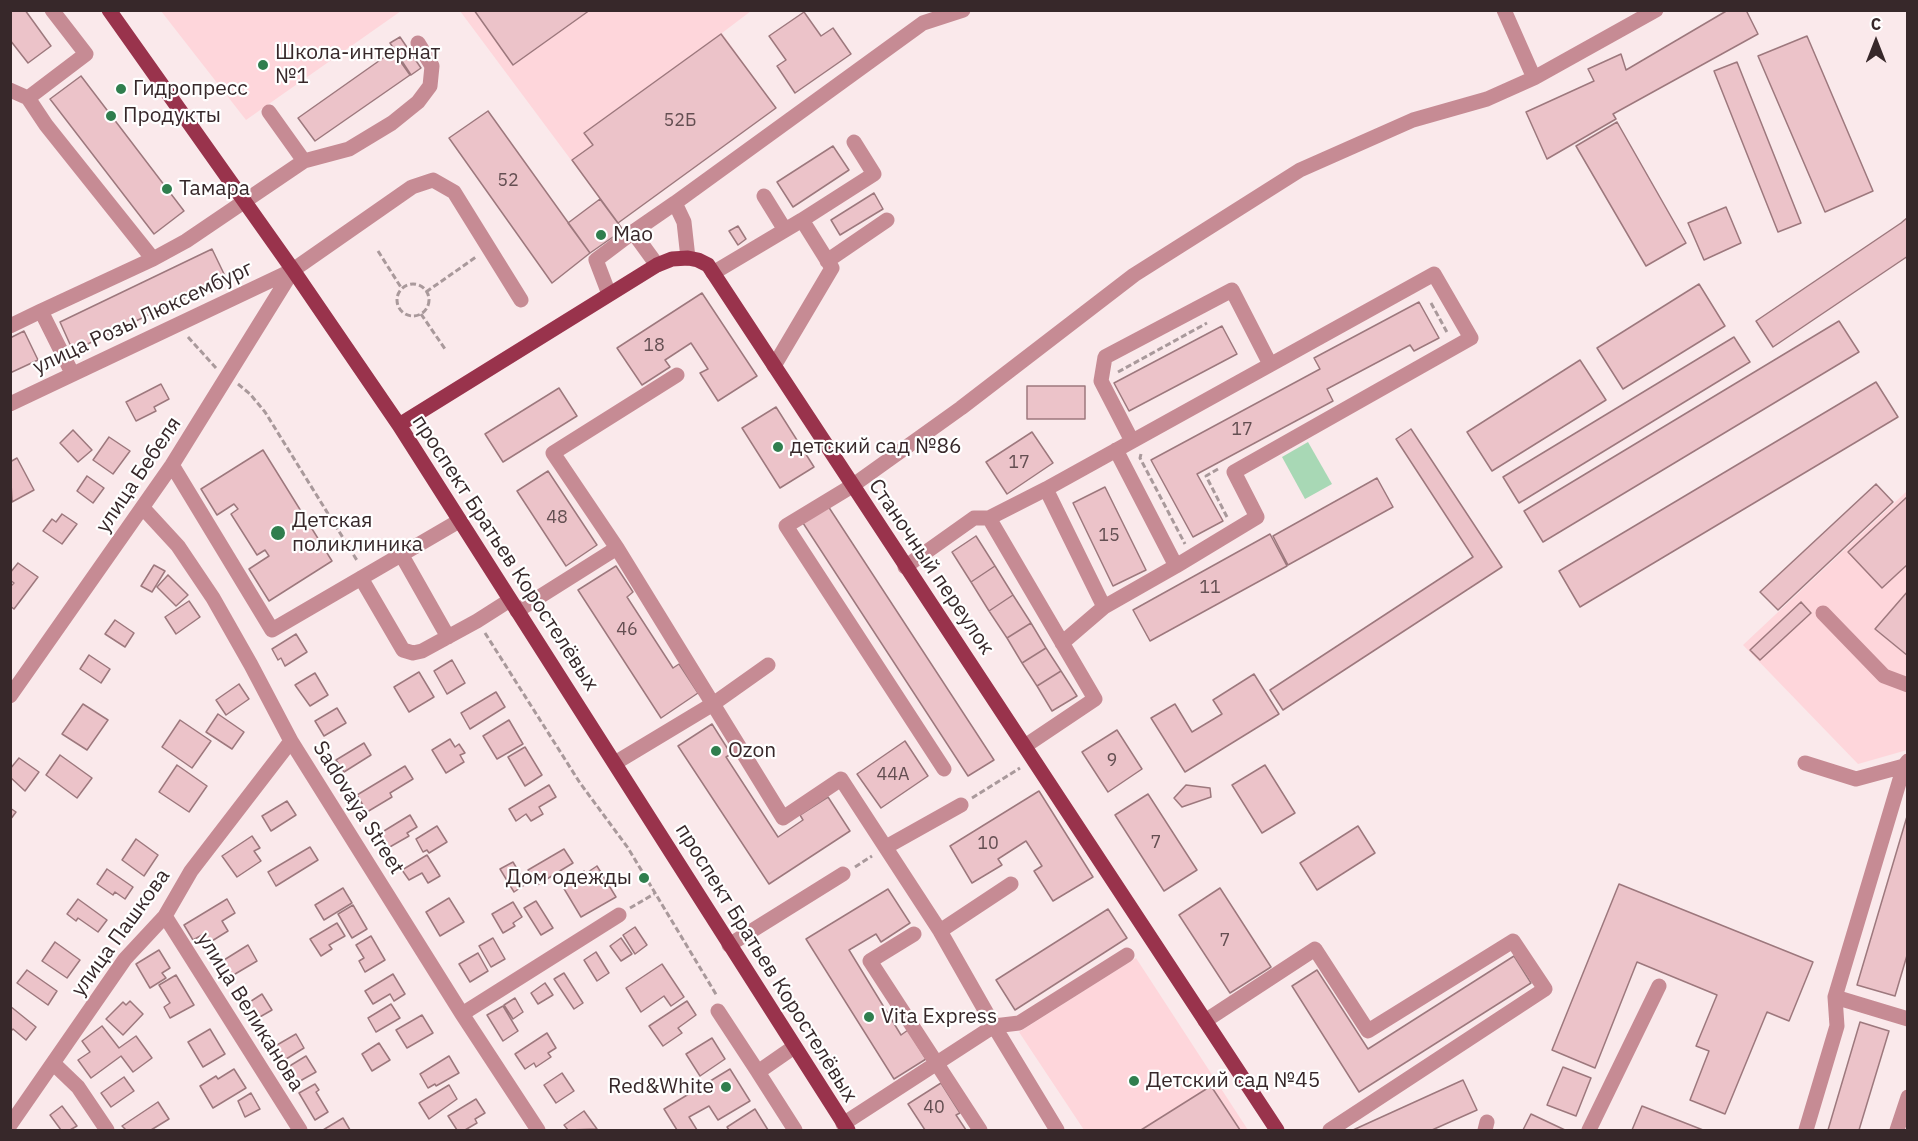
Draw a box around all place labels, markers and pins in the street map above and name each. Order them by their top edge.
place label: Школа-интернат №1 [275,40,440,90]
marker: Школа-интернат №1 [256,58,270,72]
place label: Гидропресс [133,76,248,102]
marker: Гидропресс [114,82,128,96]
place label: Продукты [123,103,221,129]
marker: Продукты [104,109,118,123]
place label: Тамара [179,176,250,202]
marker: Тамара [160,182,174,196]
place label: Мао [613,222,653,248]
marker: Мао [594,228,608,242]
place label: детский сад №86 [790,434,962,460]
marker: детский сад №86 [771,440,785,454]
place label: Детская поликлиника [292,508,423,558]
marker: Детская поликлиника [269,524,287,542]
place label: Ozon [728,738,776,764]
marker: Ozon [709,744,723,758]
place label: Дом одежды [506,865,632,891]
marker: Дом одежды [637,871,651,885]
place label: Vita Express [881,1004,997,1030]
marker: Vita Express [862,1010,876,1024]
place label: Детский сад №45 [1146,1068,1320,1094]
place label: Red&White [608,1074,714,1100]
marker: Детский сад №45 [1127,1074,1141,1088]
marker: Red&White [719,1080,733,1094]

